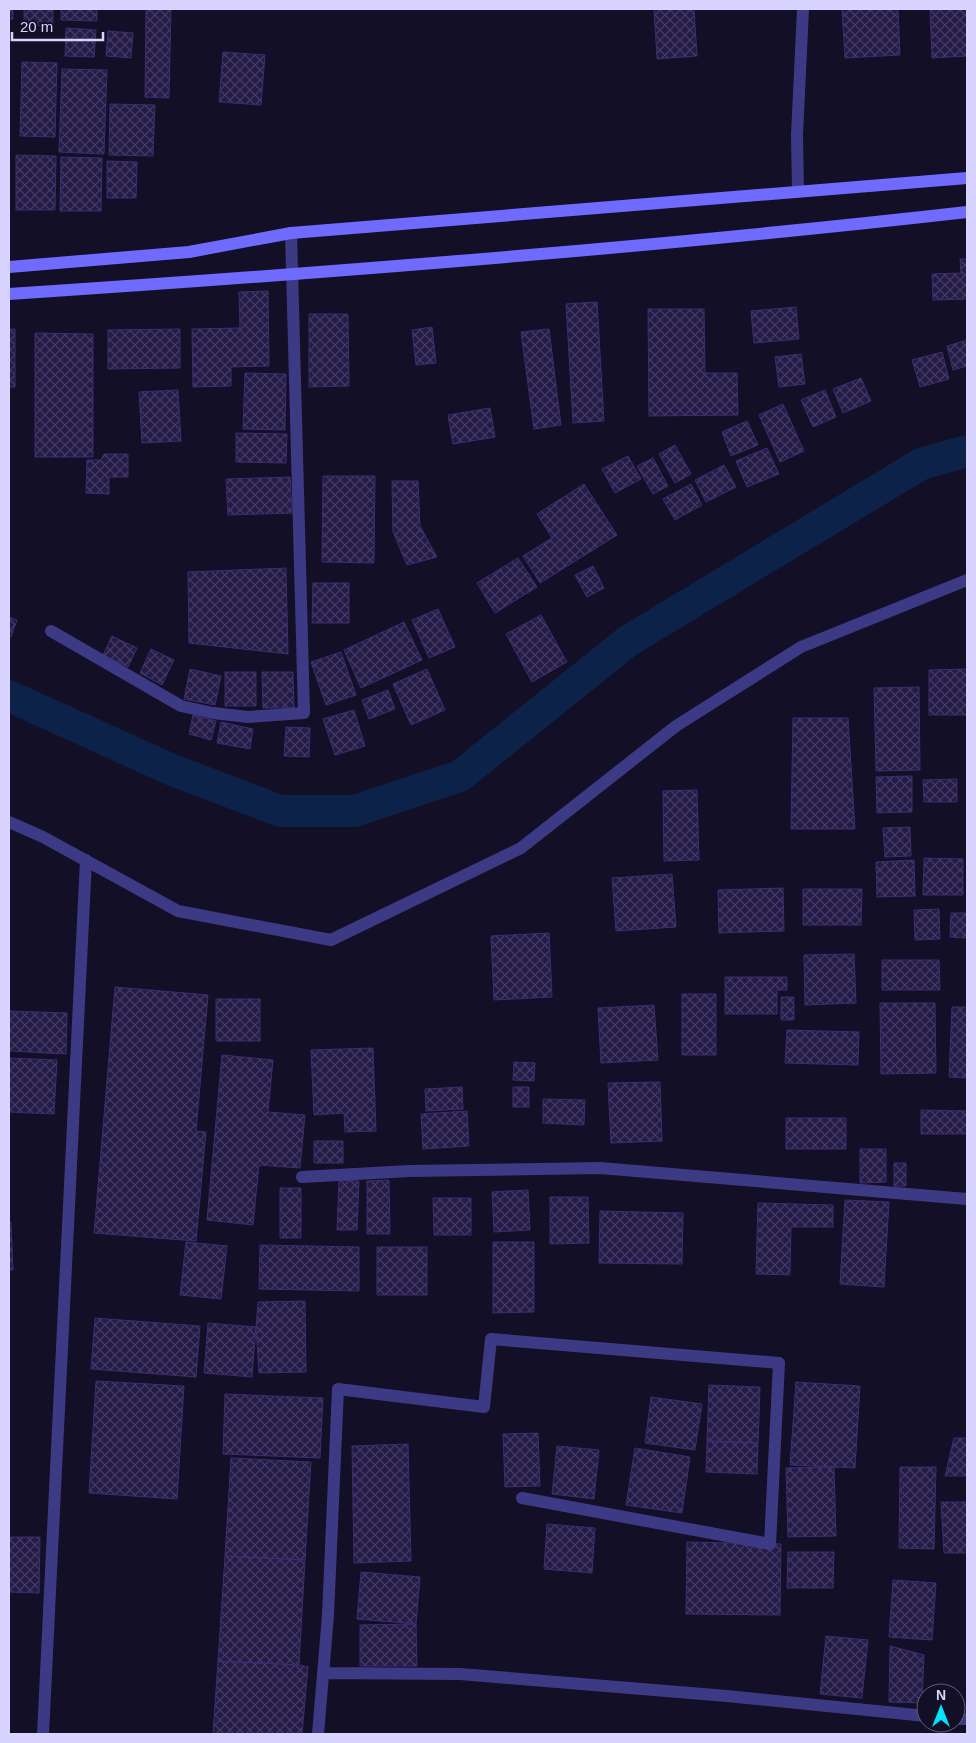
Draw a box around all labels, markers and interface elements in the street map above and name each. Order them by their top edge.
scale bar [12,10,104,42]
text: 20 m [20,18,53,35]
north arrow [916,1683,966,1733]
text: N [936,1687,946,1703]

